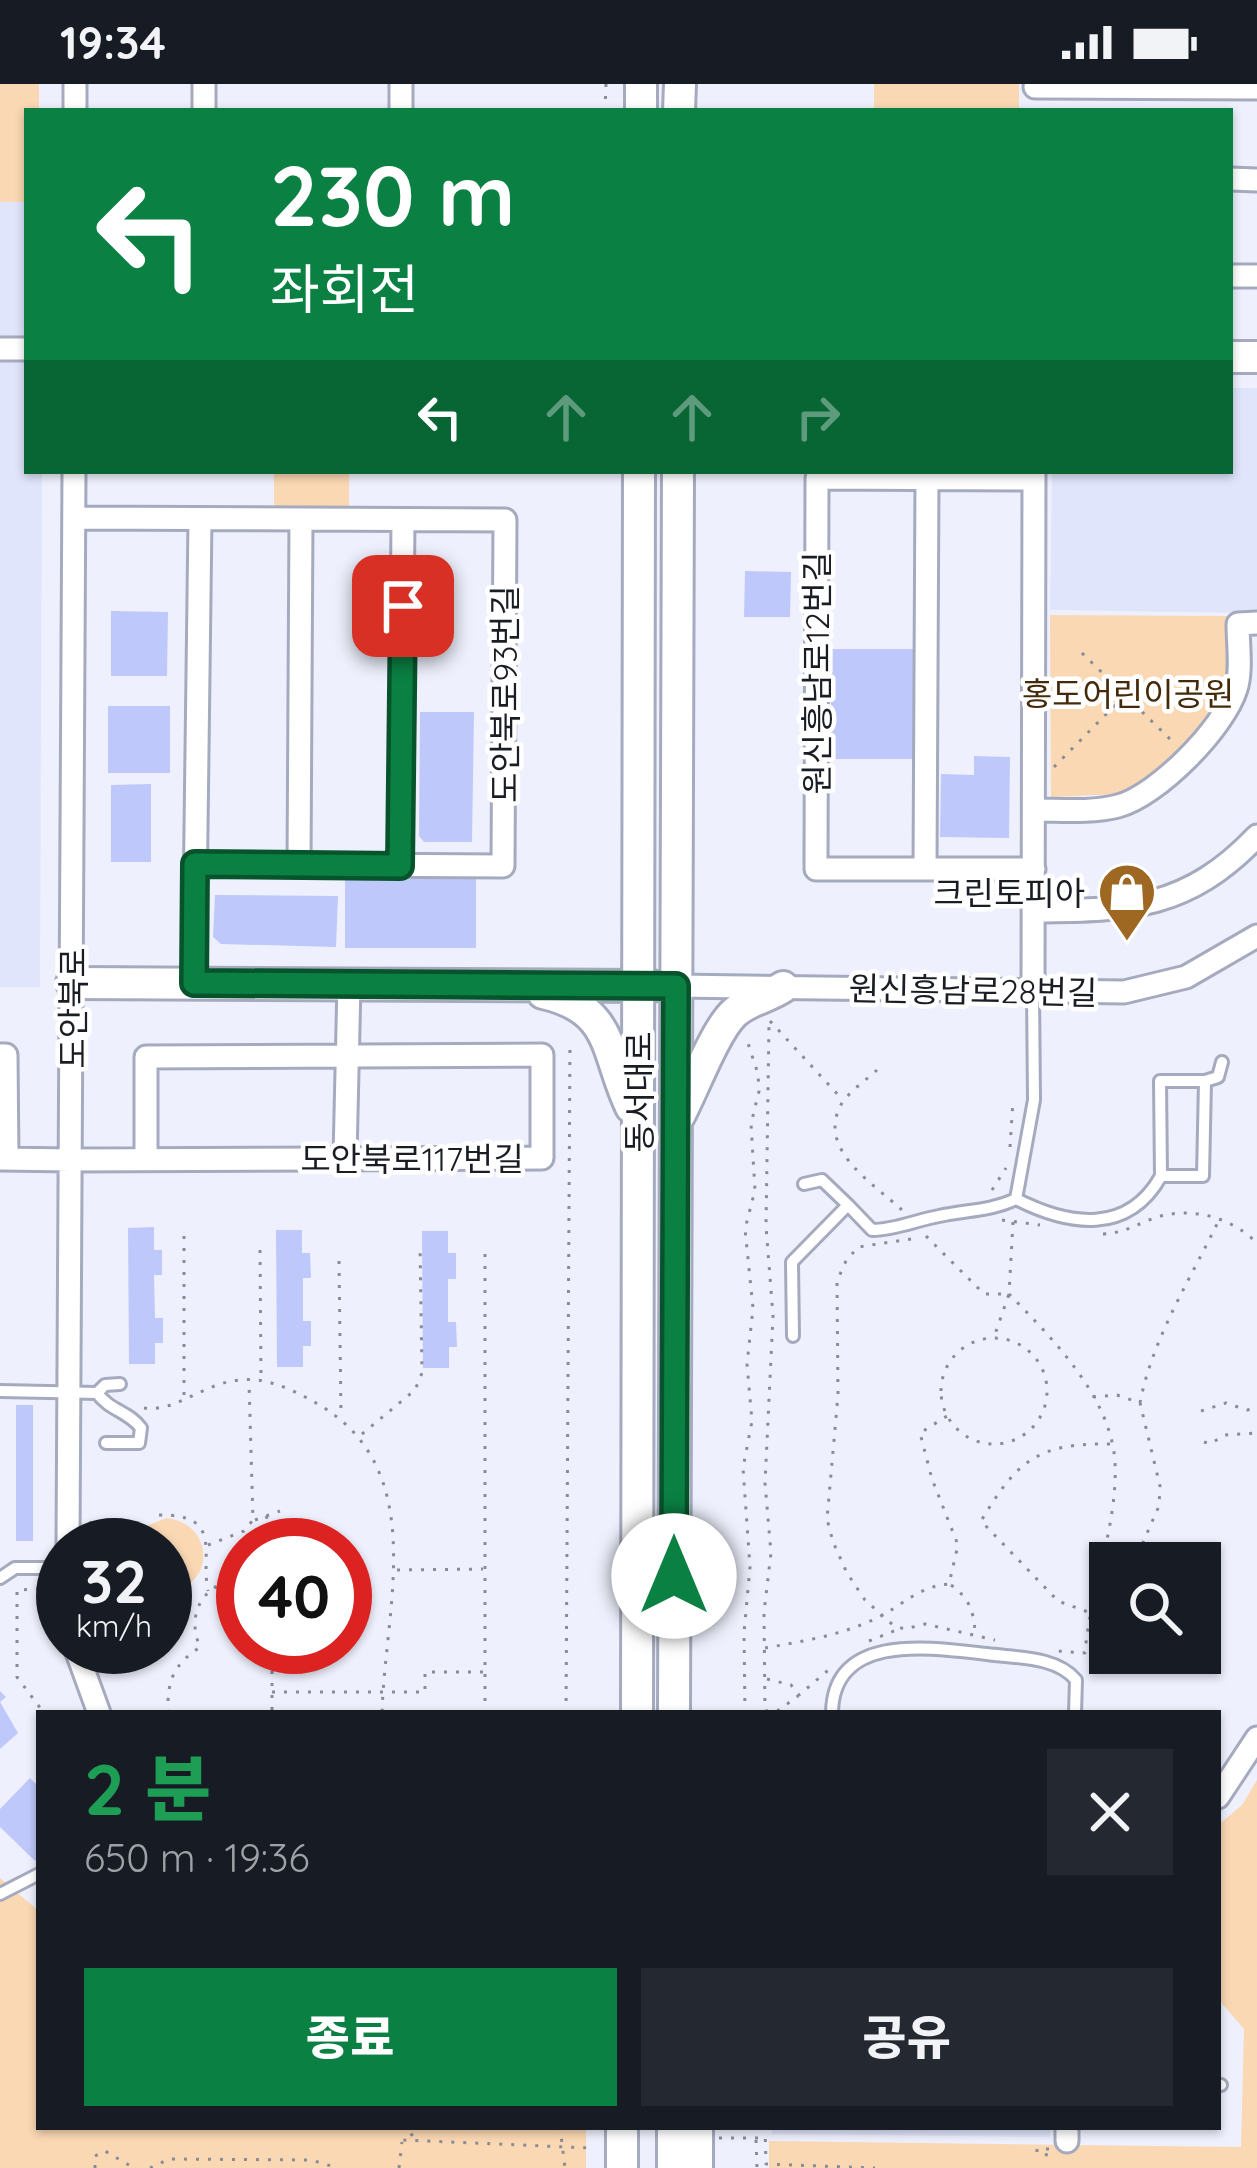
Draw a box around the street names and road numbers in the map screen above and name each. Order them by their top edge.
street label: 원신흥남로12번길 [796,551,837,795]
street label: 도안북로93번길 [484,585,525,803]
street label: 도안북로 [52,947,93,1069]
street label: 원신흥남로28번길 [848,967,1098,1013]
street label: 동서대로 [618,1031,659,1153]
street label: 도안북로117번길 [300,1138,524,1179]

